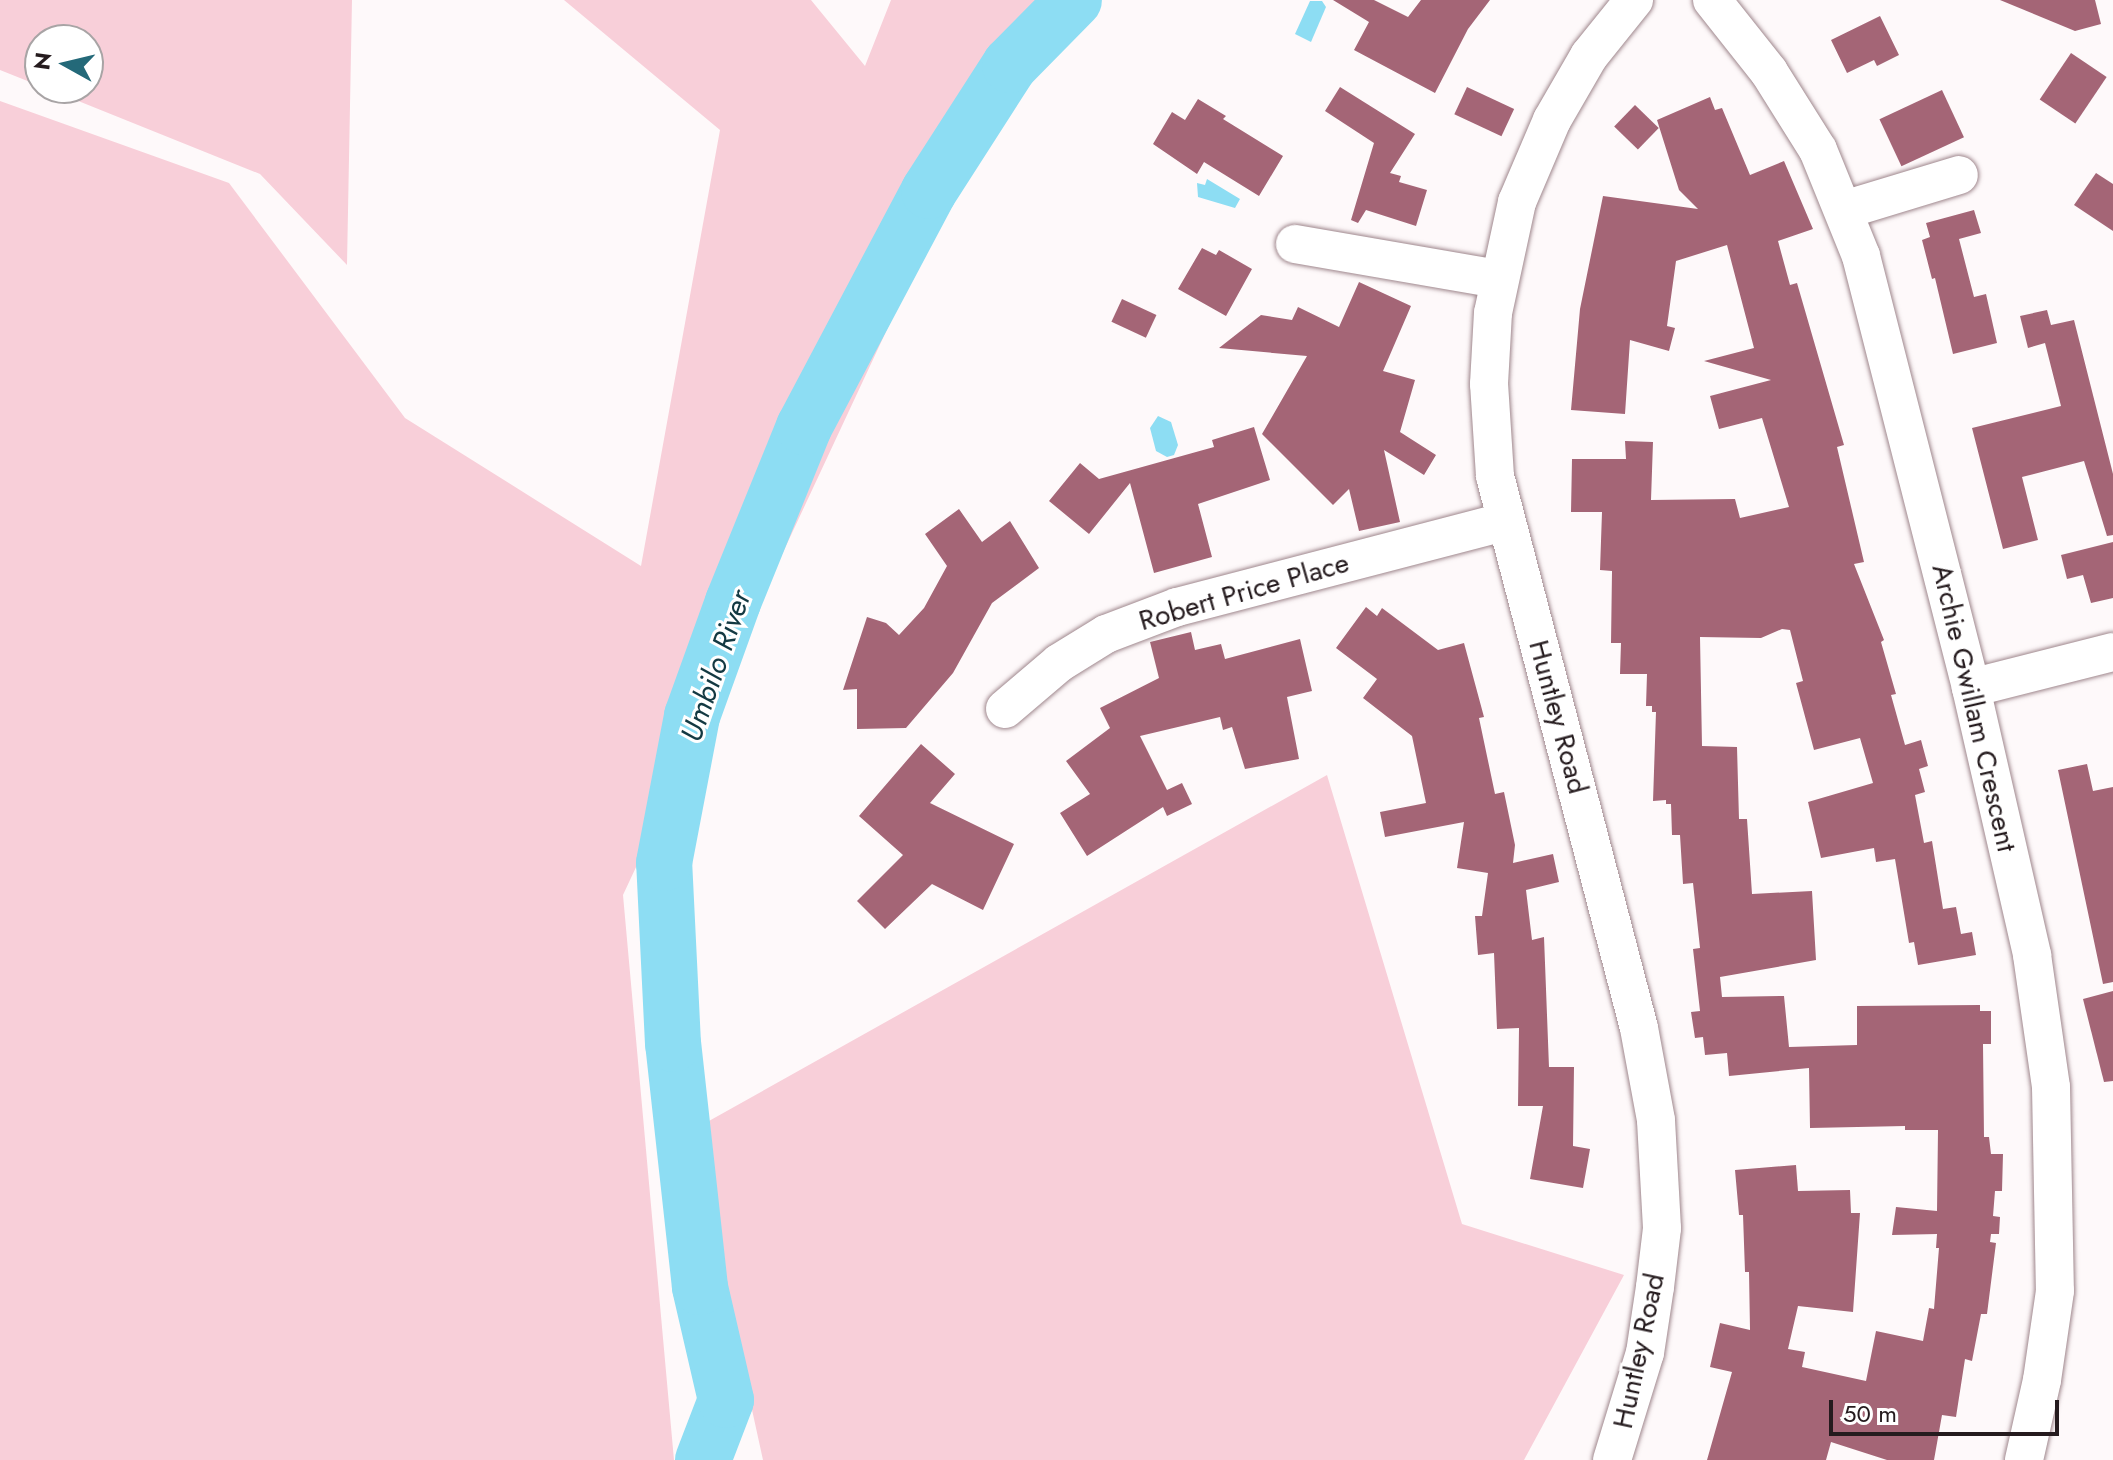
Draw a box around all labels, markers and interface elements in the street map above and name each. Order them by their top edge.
north arrow [24,24,104,104]
text: N [25,50,59,72]
street label: Robert Price Place [1135,546,1353,638]
street label: Archie Gwillam Crescent [1925,561,2023,855]
water label: Umbilo River [673,585,759,747]
street label: Huntley Road [1521,636,1595,798]
street label: Huntley Road [1606,1270,1672,1432]
scale bar [1833,1384,2063,1434]
text: 50 m [1843,1396,1897,1431]

